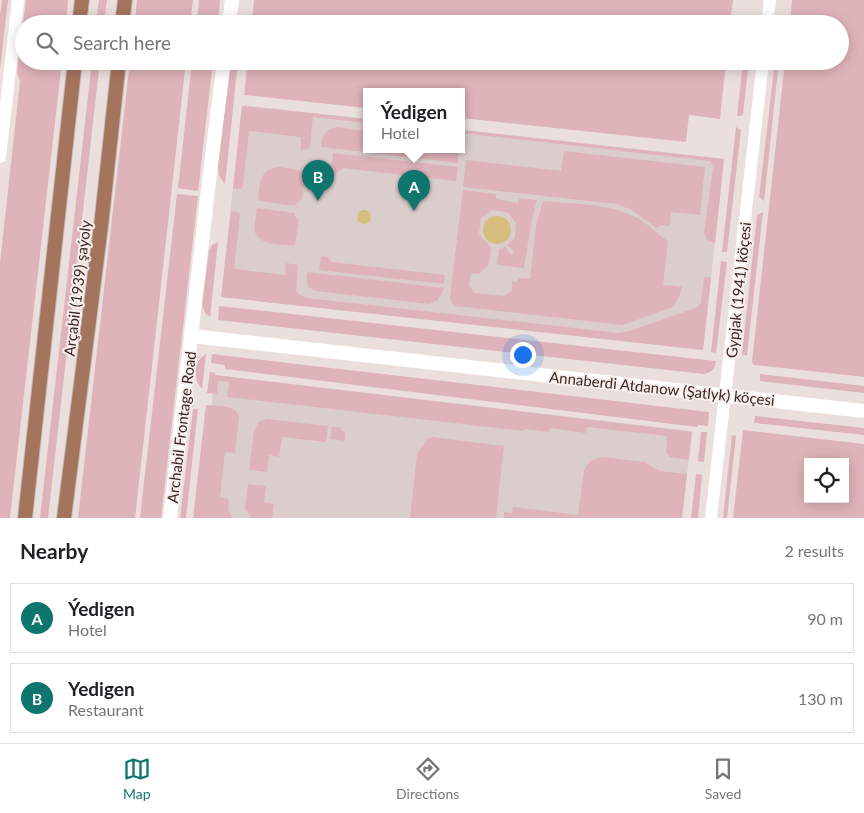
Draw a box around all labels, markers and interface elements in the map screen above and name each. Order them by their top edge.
search box [15,15,849,70]
icon: search [33,29,61,57]
text: Search here [73,31,171,54]
popup [363,88,465,153]
text: Ýedigen [381,100,447,123]
text: Hotel [381,123,420,142]
pin: B [302,160,334,201]
pin: A [398,170,430,211]
street label: Arçabil (1939) şaýoly [60,219,94,357]
street label: Gypjak (1941) köçesi [722,221,754,359]
your location [510,342,536,368]
street label: Archabil Frontage Road [163,350,199,504]
street label: Annaberdi Atdanow (Şatlyk) köçesi [548,367,776,409]
map controls [804,458,849,503]
button: locate [804,458,849,503]
text: Nearby [20,538,88,563]
text: 2 results [784,541,844,560]
text: Ýedigen [68,597,135,620]
text: A [31,609,43,628]
text: 90 m [807,609,843,628]
text: Hotel [68,620,107,639]
text: Yedigen [68,677,135,700]
text: B [32,689,42,708]
text: 130 m [798,689,843,708]
text: Restaurant [68,700,144,719]
tab: Map [123,755,151,802]
tab: Directions [396,755,459,802]
tab: Saved [705,755,741,802]

